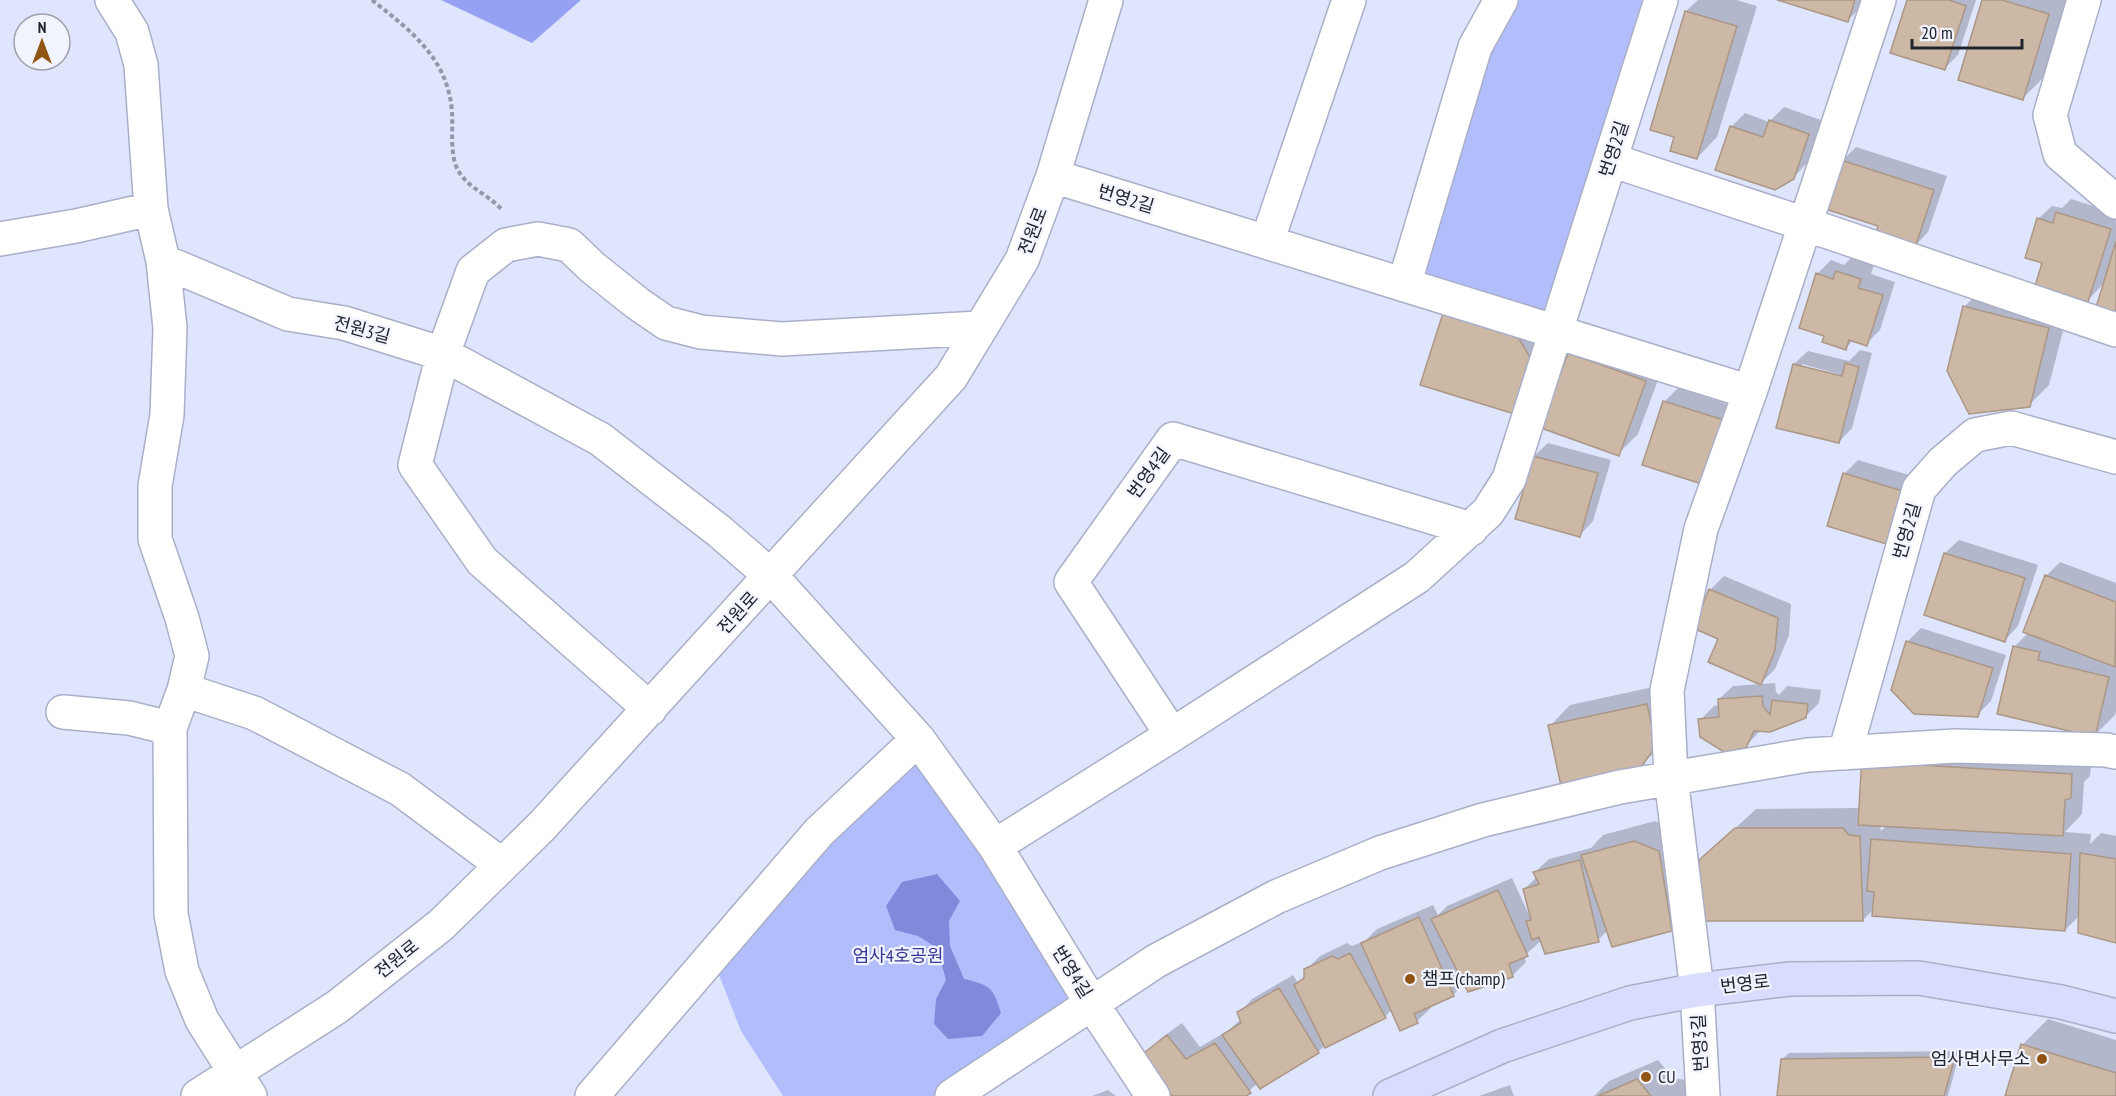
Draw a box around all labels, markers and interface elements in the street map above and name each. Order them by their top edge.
north arrow [12,12,72,72]
scale bar [1912,12,2022,50]
text: N [38,17,46,37]
text: 20 m [1921,21,1953,44]
street label: 번영2길 [1594,118,1633,180]
street label: 번영2길 [1095,179,1157,218]
street label: 전원로 [1013,204,1052,258]
street label: 전원3길 [331,311,393,348]
street label: 번영4길 [1122,443,1175,503]
street label: 번영2길 [1888,500,1926,562]
street label: 전원로 [712,587,763,639]
street label: 전원로 [370,934,423,983]
street label: 번영4길 [1047,941,1097,1002]
park label: 엄사4호공원 [853,944,943,967]
place label: 챔프(champ) [1422,967,1505,990]
street label: 번영로 [1719,969,1771,998]
marker: 챔프(champ) [1403,972,1417,986]
street label: 번영3길 [1687,1014,1712,1072]
place label: 엄사면사무소 [1931,1047,2030,1070]
marker: 엄사면사무소 [2035,1052,2049,1066]
place label: CU [1658,1065,1676,1088]
marker: CU [1639,1070,1653,1084]

